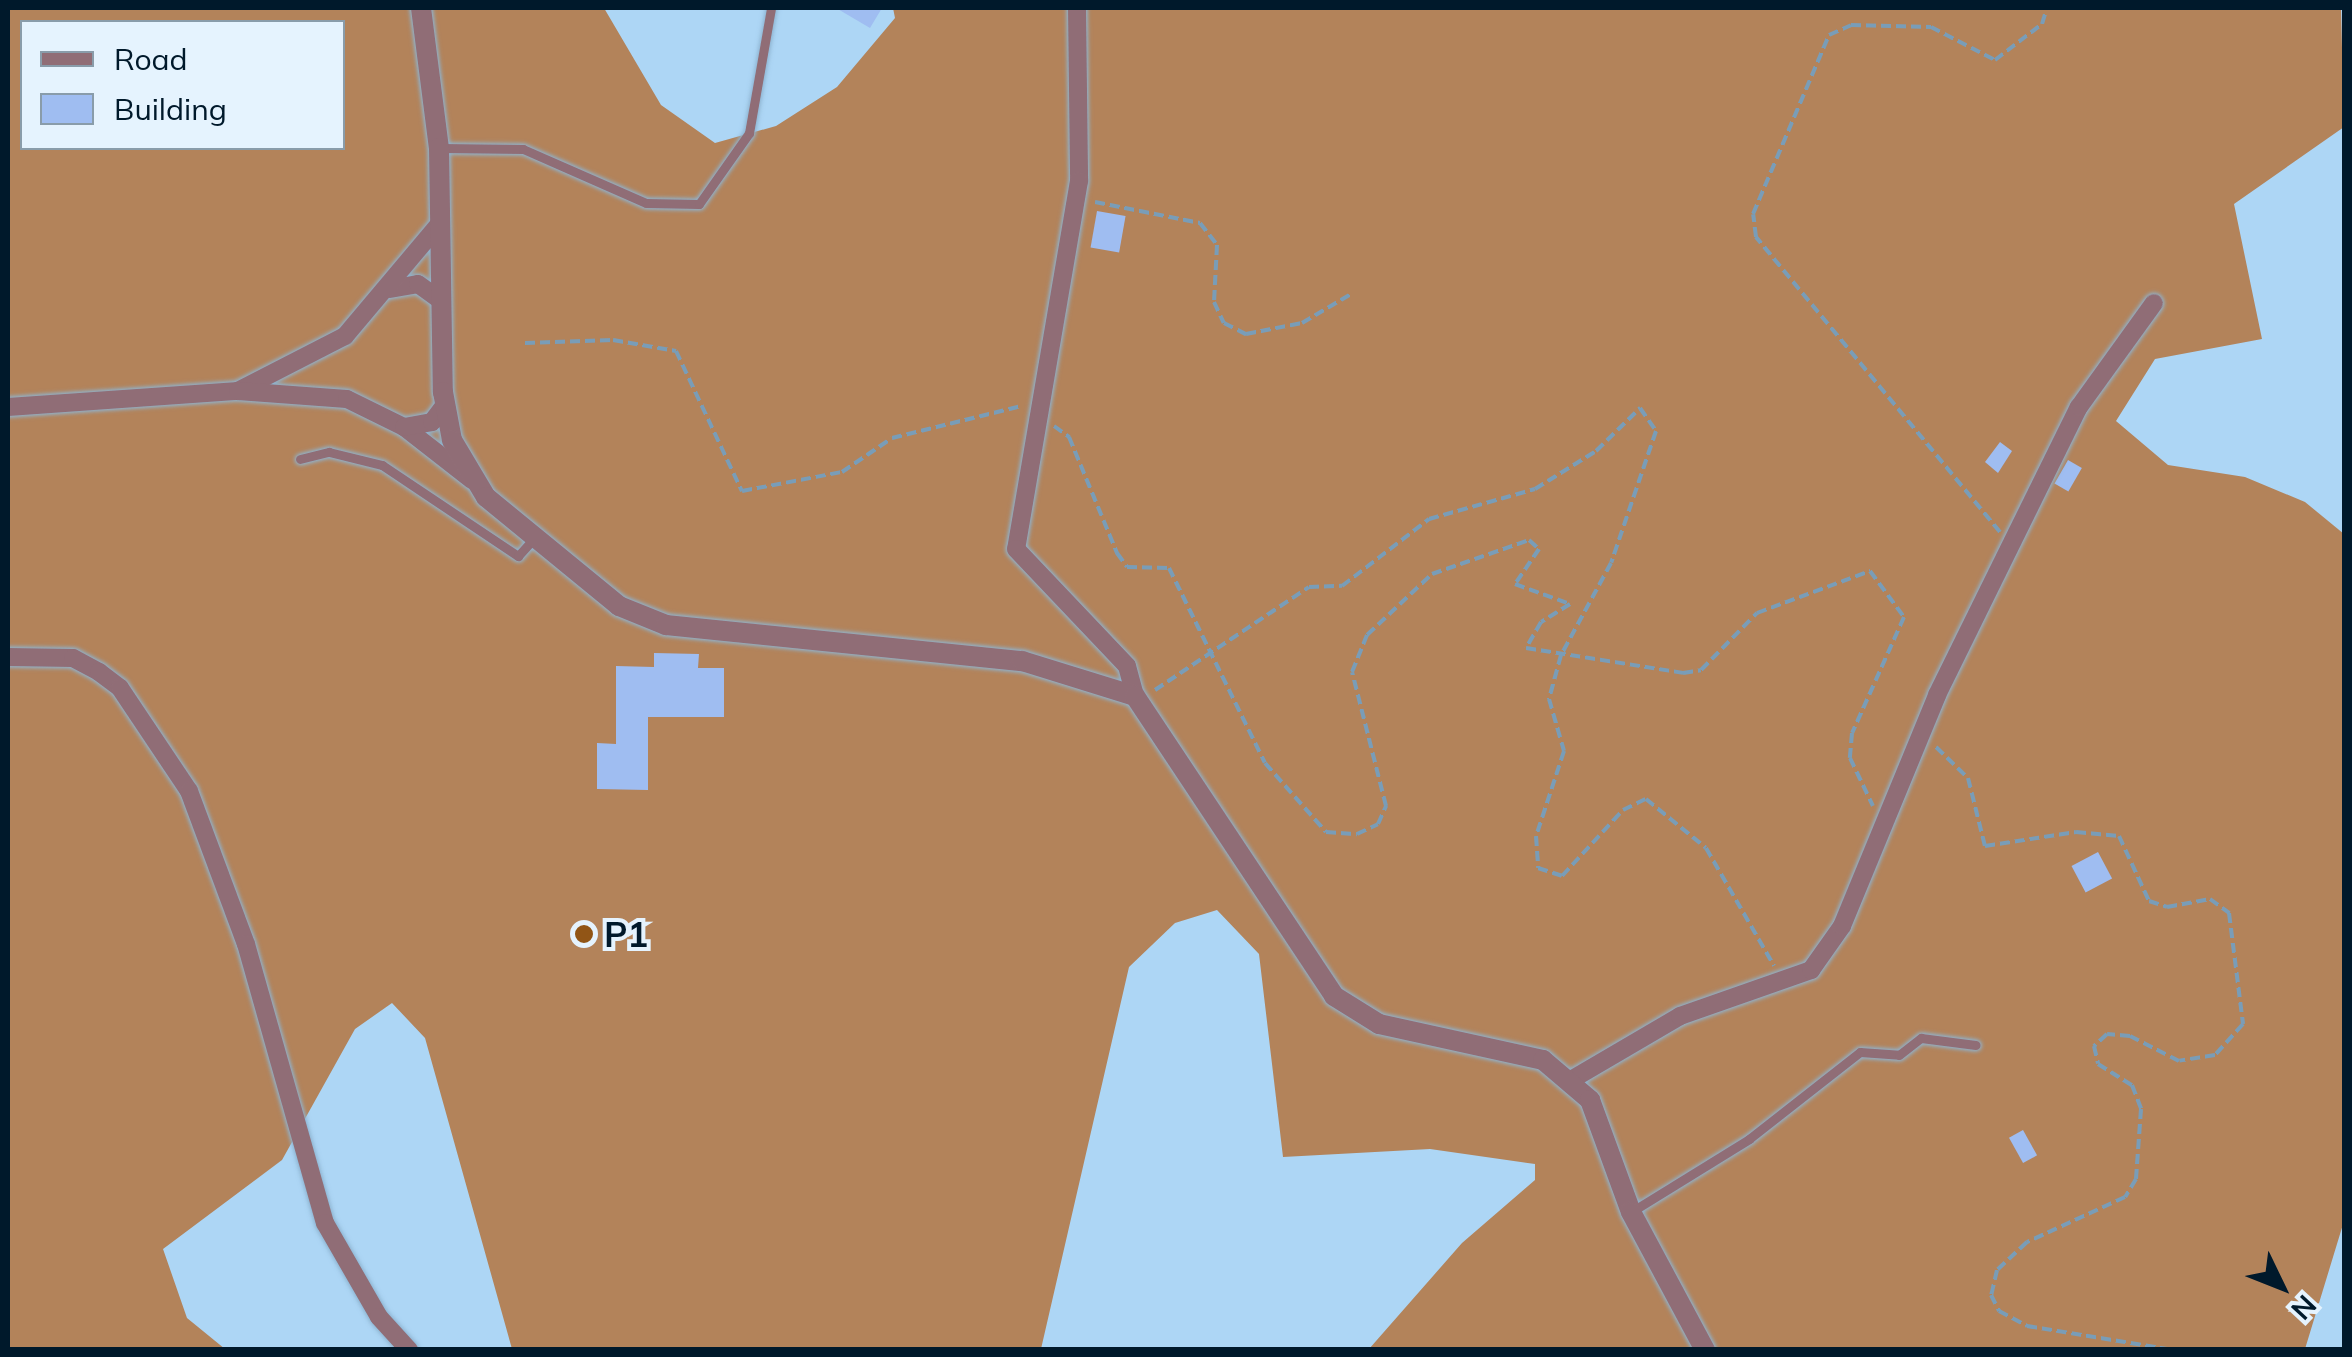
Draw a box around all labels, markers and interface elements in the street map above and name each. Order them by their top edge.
legend [20,20,345,150]
text: Road [114,40,188,78]
text: Building [114,90,227,128]
place label: P1 [604,913,648,955]
marker: P1 [573,923,595,945]
north arrow [2232,1237,2332,1337]
text: N [2284,1288,2324,1327]

